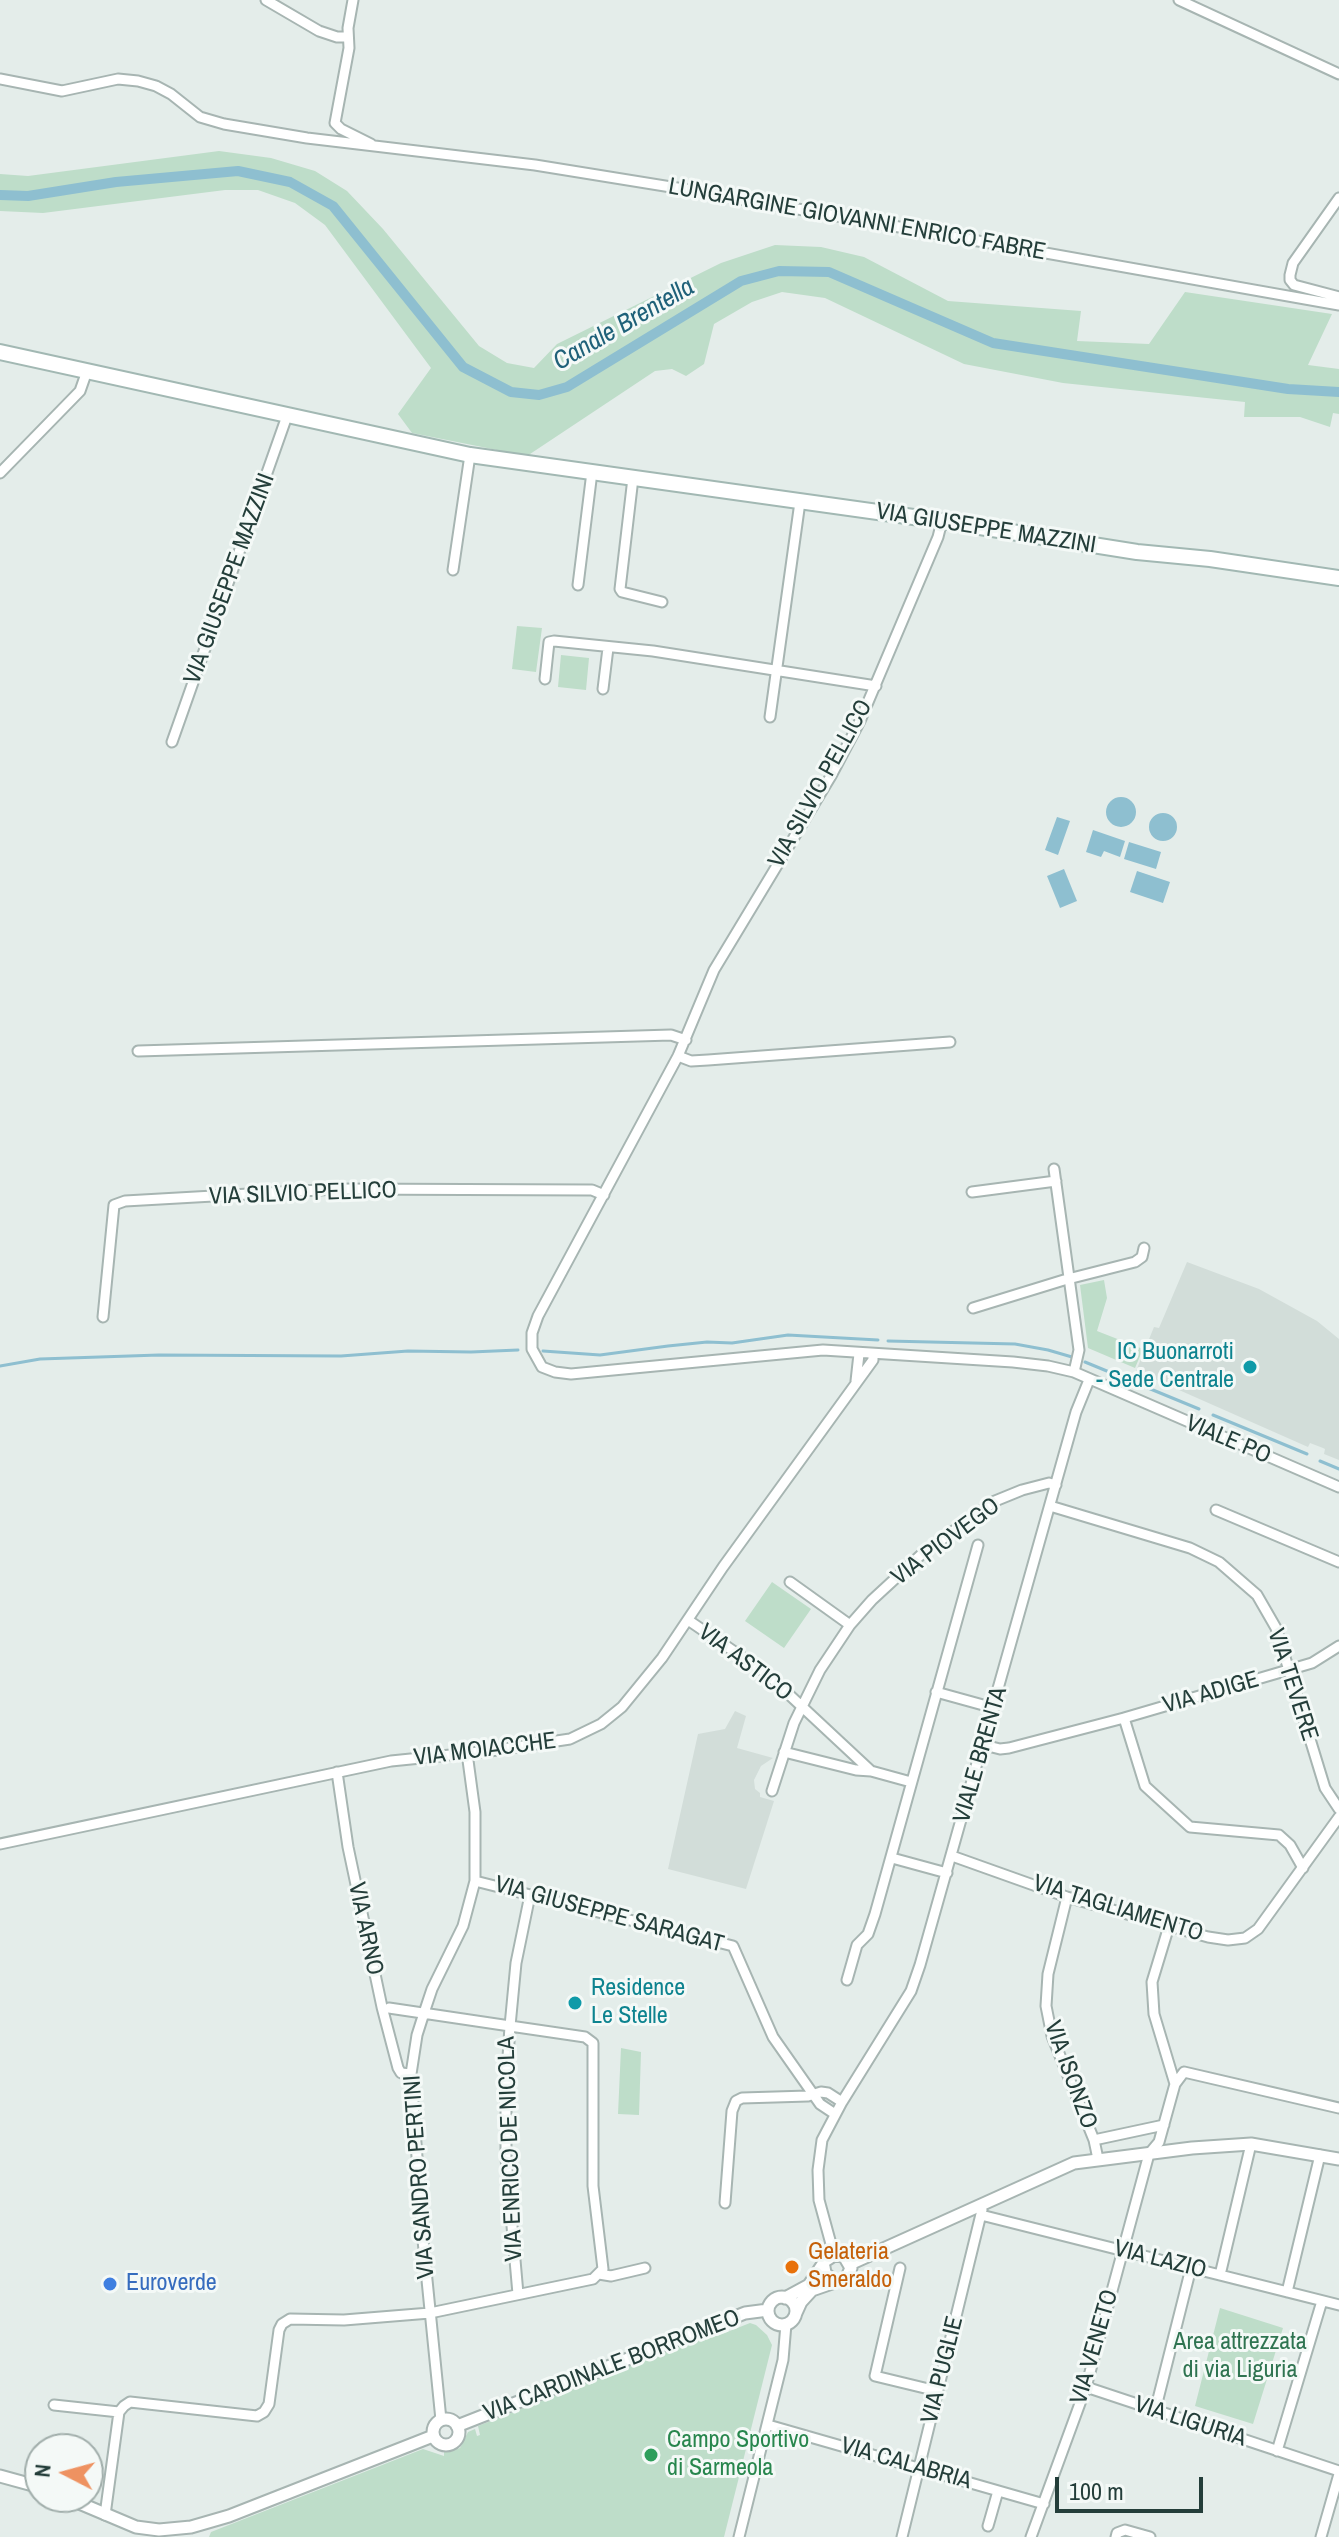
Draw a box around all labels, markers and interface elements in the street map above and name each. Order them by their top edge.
street label: LUNGARGINE GIOVANNI ENRICO FABRE [666,173,1048,267]
water label: Canale Brentella [548,272,700,378]
street label: VIA GIUSEPPE MAZZINI [179,470,281,688]
street label: VIA GIUSEPPE MAZZINI [874,497,1098,561]
street label: VIA SILVIO PELLICO [763,695,879,873]
street label: VIA SILVIO PELLICO [209,1176,397,1212]
place label: IC Buonarroti - Sede Centrale [1096,1339,1234,1395]
marker: IC Buonarroti - Sede Centrale [1241,1358,1259,1376]
street label: VIALE PO [1181,1409,1275,1471]
street label: VIA PIOVEGO [886,1492,1006,1592]
street label: VIA ASTICO [692,1618,798,1708]
street label: VIA TEVERE [1260,1625,1324,1745]
street label: VIA ADIGE [1160,1666,1262,1720]
street label: VIALE BRENTA [948,1684,1014,1826]
street label: VIA MOIACCHE [412,1727,558,1773]
street label: VIA TAGLIAMENTO [1029,1869,1207,1949]
street label: VIA GIUSEPPE SARAGAT [491,1871,727,1959]
street label: VIA ARNO [341,1880,389,1978]
place label: Residence Le Stelle [591,1975,685,2031]
marker: Residence Le Stelle [566,1994,584,2012]
street label: VIA ISONZO [1037,2017,1103,2133]
street label: VIA ENRICO DE NICOLA [493,2036,529,2262]
street label: VIA SANDRO PERTINI [399,2074,441,2280]
street label: VIA LAZIO [1111,2235,1209,2285]
place label: Gelateria Smeraldo [808,2239,892,2295]
marker: Gelateria Smeraldo [783,2258,801,2276]
place label: Euroverde [126,2270,217,2298]
marker: Euroverde [101,2275,119,2293]
street label: VIA VENETO [1065,2286,1125,2408]
street label: VIA CARDINALE BORROMEO [480,2304,744,2428]
street label: VIA PUGLIE [916,2313,970,2427]
park label: Area attrezzata di via Liguria [1173,2329,1307,2385]
street label: VIA LIGURIA [1130,2390,1250,2454]
place label: Campo Sportivo di Sarmeola [667,2427,809,2483]
street label: VIA CALABRIA [837,2432,975,2496]
north arrow [24,2433,104,2513]
marker: Campo Sportivo di Sarmeola [642,2446,660,2464]
scale bar [1059,2461,1207,2511]
text: N [27,2463,58,2479]
text: 100 m [1069,2475,1124,2507]

